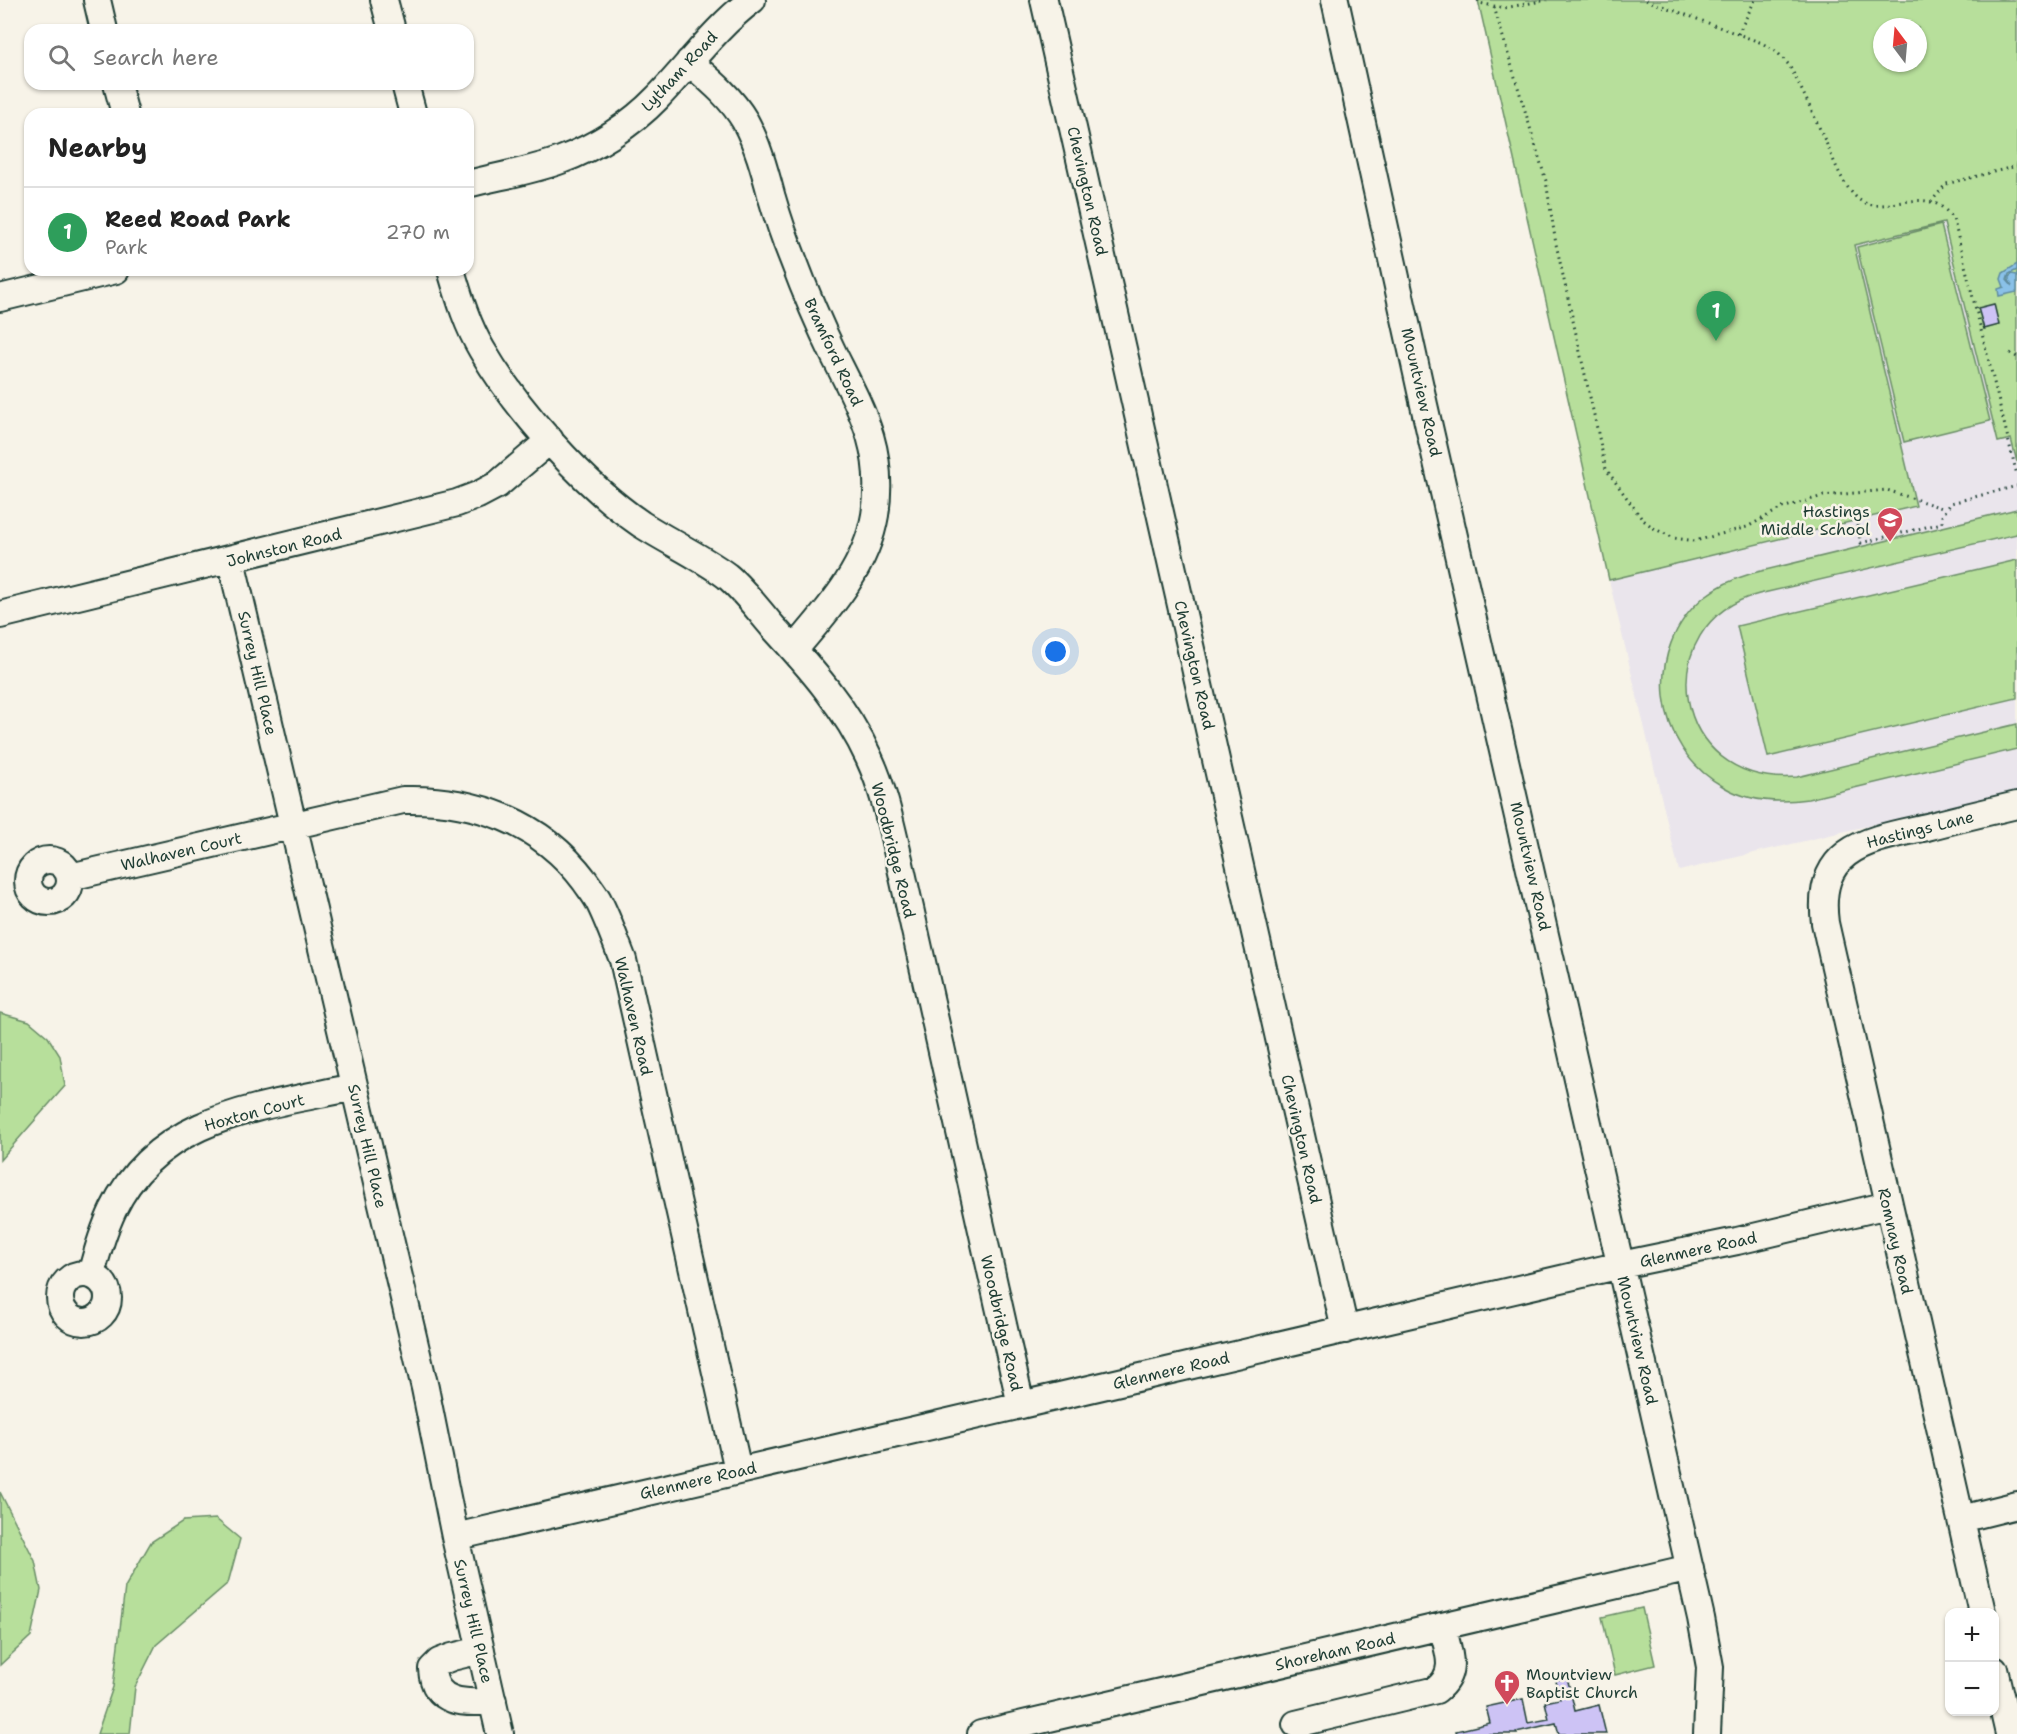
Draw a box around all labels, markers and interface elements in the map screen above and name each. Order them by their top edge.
north arrow [1873,18,1927,72]
search box [24,24,474,90]
street label: Lytham Road [637,27,722,116]
icon: search [45,41,78,74]
text: Search here [93,43,219,72]
street label: Chevington Road [1062,125,1113,258]
text: Nearby [48,130,147,165]
text: Reed Road Park [105,205,291,234]
text: 1 [63,219,72,245]
text: 270 m [386,219,450,245]
text: Park [105,234,148,260]
pin: 1 [1696,292,1736,341]
street label: Bramford Road [799,295,868,410]
street label: Mountview Road [1396,326,1447,459]
place label: Hastings Middle School [1761,501,1870,540]
school or university icon: Hastings Middle School [1875,505,1905,543]
street label: Johnston Road [224,523,344,572]
street label: Chevington Road [1169,599,1220,732]
street label: Surrey Hill Place [233,609,282,737]
your location [1041,637,1070,666]
street label: Woodbridge Road [866,780,921,920]
street label: Mountview Road [1505,800,1556,933]
street label: Hastings Lane [1864,806,1976,853]
street label: Walhaven Court [119,827,244,876]
street label: Walhaven Road [610,955,657,1078]
street label: Chevington Road [1276,1073,1327,1206]
street label: Surrey Hill Place [343,1082,392,1210]
street label: Hoxton Court [201,1089,307,1136]
street label: Romnay Road [1873,1186,1918,1296]
street label: Glenmere Road [1638,1227,1759,1272]
street label: Woodbridge Road [976,1253,1027,1393]
street label: Mountview Road [1612,1274,1663,1407]
street label: Glenmere Road [1111,1347,1232,1394]
street label: Glenmere Road [638,1457,759,1504]
street label: Surrey Hill Place [449,1557,498,1685]
map controls [1945,1608,1999,1716]
button: + [1945,1608,1999,1662]
street label: Shoreham Road [1273,1627,1397,1676]
button: − [1945,1662,1999,1716]
place label: Mountview Baptist Church [1526,1664,1638,1703]
church icon: Mountview Baptist Church [1492,1668,1522,1706]

